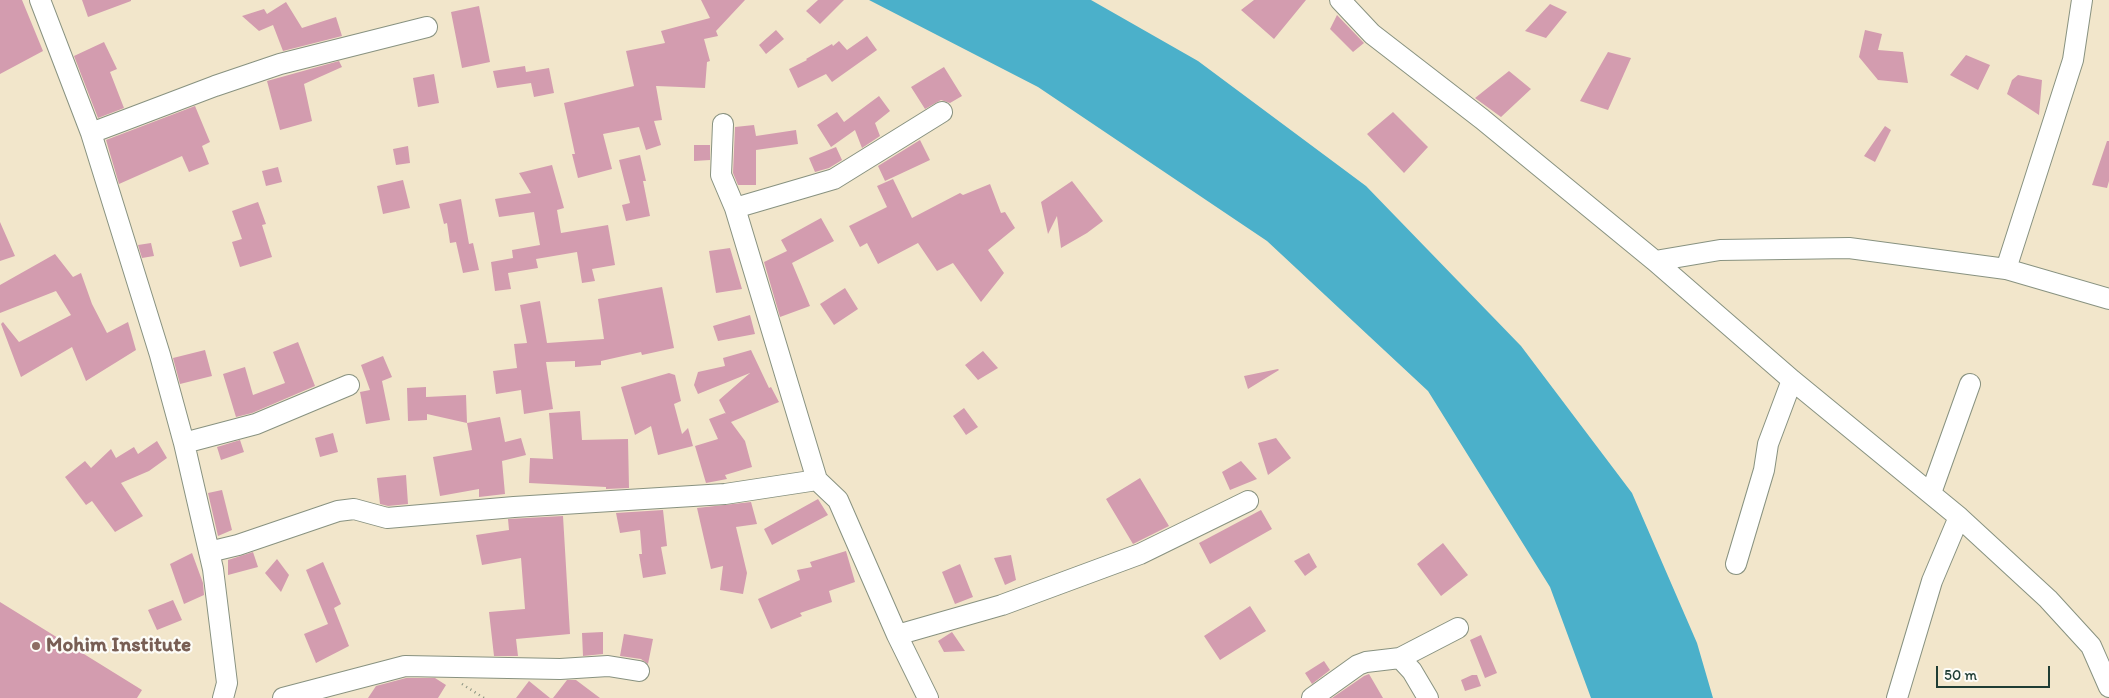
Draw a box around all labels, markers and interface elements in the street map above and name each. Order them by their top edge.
place label: Mohim Institute [46,633,191,659]
marker: Mohim Institute [30,640,42,652]
scale bar [1939,656,2053,688]
text: 50 m [1944,666,1977,684]

